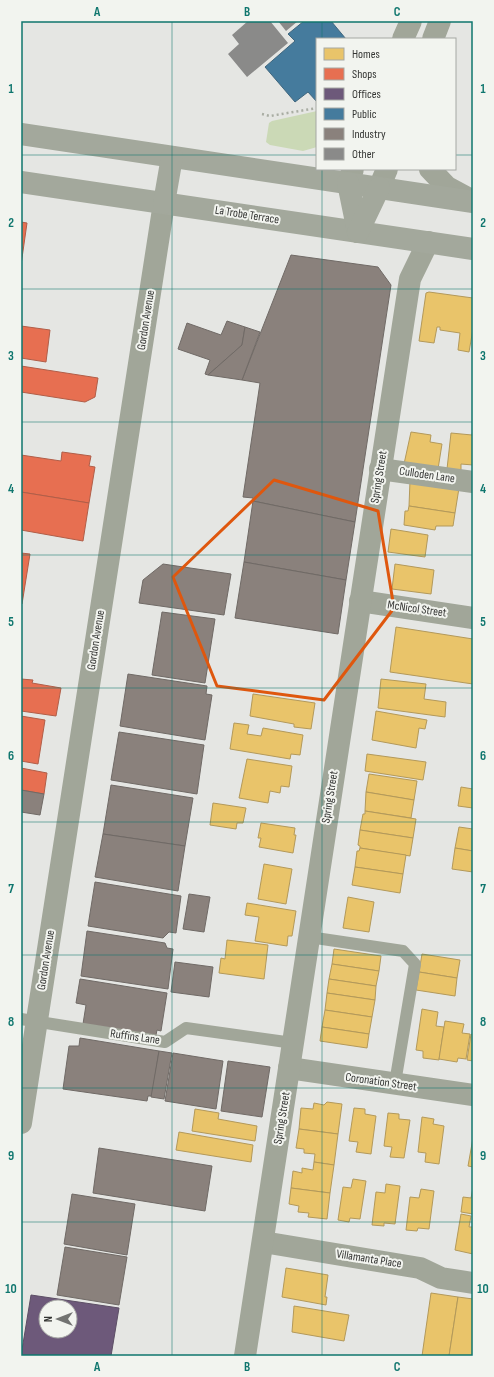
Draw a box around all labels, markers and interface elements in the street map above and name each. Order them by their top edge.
text: A [93,4,101,20]
text: B [244,4,250,20]
text: C [394,4,401,20]
legend [316,38,456,170]
text: Homes [352,47,380,62]
text: Shops [352,67,377,82]
text: 1 [8,81,14,97]
text: 1 [480,81,486,97]
text: Offices [352,87,381,102]
text: Public [352,107,377,122]
text: Industry [352,127,386,142]
text: Other [352,147,376,162]
street label: La Trobe Terrace [214,203,280,227]
text: 2 [8,215,14,231]
text: 2 [480,215,486,231]
street label: Gordon Avenue [134,289,158,351]
text: 3 [8,348,14,364]
text: 3 [480,348,486,364]
street label: Spring Street [367,449,391,504]
street label: Culloden Lane [398,464,456,486]
text: 4 [8,481,14,497]
text: 4 [480,481,486,497]
street label: McNicol Street [387,597,448,621]
street label: Gordon Avenue [84,609,108,671]
text: 5 [8,614,14,630]
text: 5 [480,614,486,630]
text: 6 [8,748,14,764]
text: 6 [480,748,486,764]
street label: Spring Street [318,769,342,824]
text: 7 [8,881,14,897]
text: 7 [480,881,486,897]
street label: Gordon Avenue [34,929,58,991]
text: 8 [8,1014,14,1030]
text: 8 [480,1014,486,1030]
street label: Ruffins Lane [109,1026,161,1048]
street label: Coronation Street [344,1070,418,1094]
street label: Spring Street [270,1090,294,1145]
text: 9 [8,1148,14,1164]
text: 9 [480,1148,486,1164]
street label: Villamanta Place [335,1246,403,1272]
text: 10 [5,1281,17,1297]
text: 10 [477,1281,489,1297]
north arrow [38,1299,78,1339]
text: N [42,1316,55,1322]
text: A [93,1359,101,1375]
text: B [244,1359,250,1375]
text: C [394,1359,401,1375]

